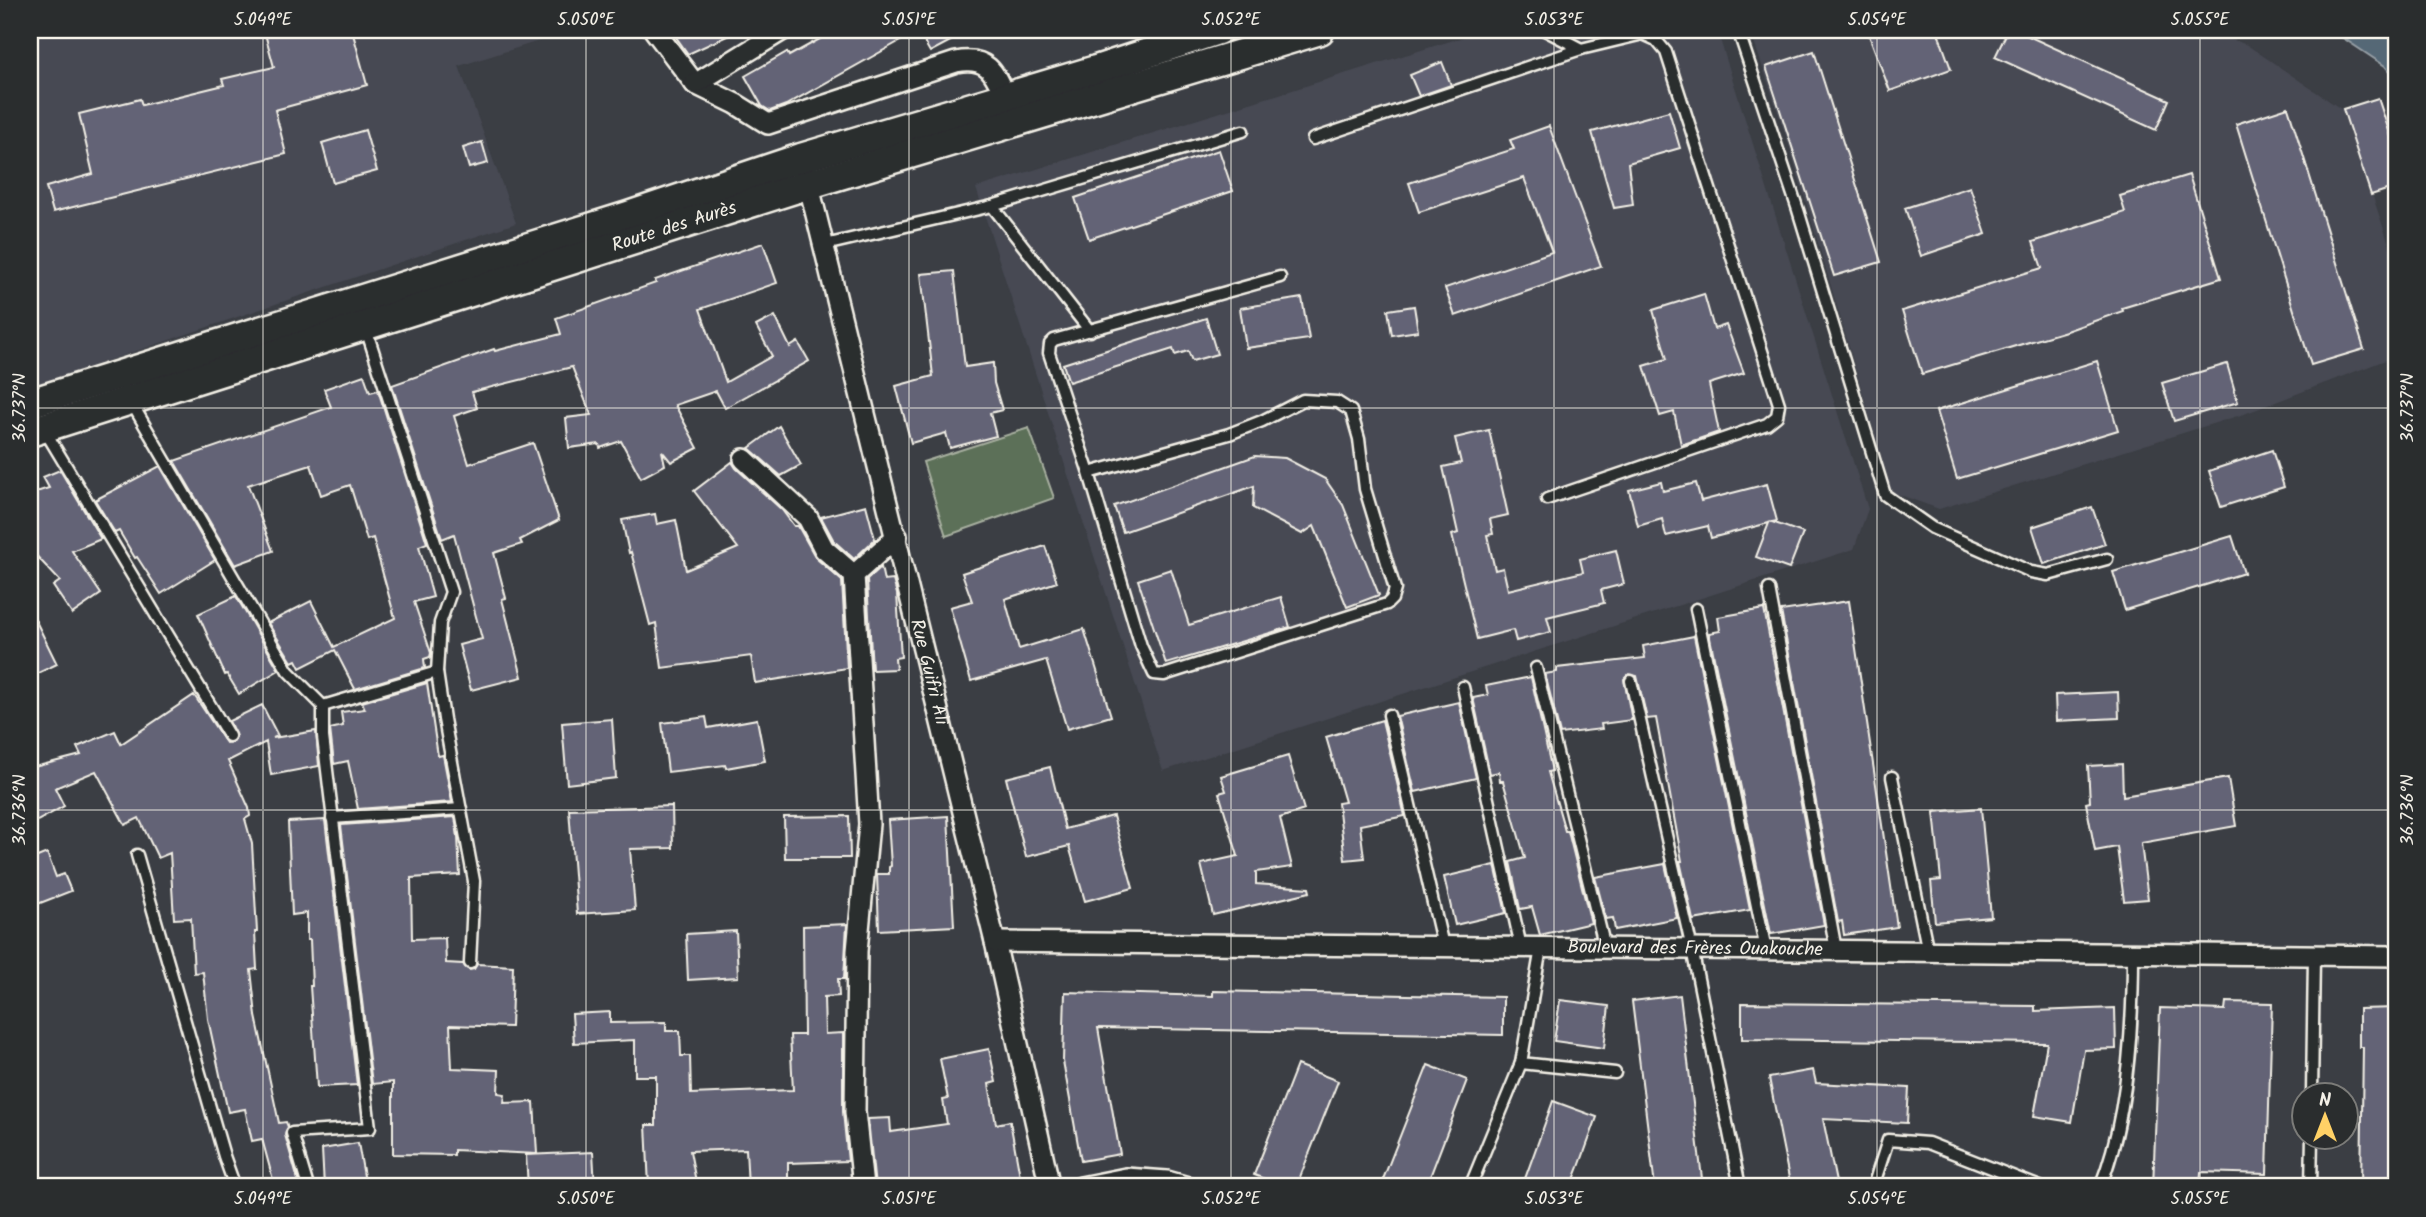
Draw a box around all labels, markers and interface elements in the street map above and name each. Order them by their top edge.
text: 5.049°E [234,6,293,35]
text: 5.050°E [557,6,616,35]
text: 5.051°E [882,6,937,35]
text: 5.052°E [1201,6,1261,35]
text: 5.053°E [1524,6,1584,35]
text: 5.054°E [1847,6,1907,35]
text: 5.055°E [2171,6,2230,35]
street label: Route des Aurès [608,193,741,261]
text: 36.737°N [6,373,35,443]
text: 36.737°N [2394,373,2423,443]
street label: Rue Guifri Ali [901,616,956,730]
text: 36.736°N [6,774,35,846]
text: 36.736°N [2394,774,2423,846]
street label: Boulevard des Frères Ouakouche [1567,933,1824,965]
north arrow [2290,1080,2360,1150]
text: N [2319,1086,2331,1116]
text: 5.049°E [234,1185,293,1214]
text: 5.050°E [557,1185,616,1214]
text: 5.051°E [882,1185,937,1214]
text: 5.052°E [1201,1185,1261,1214]
text: 5.053°E [1524,1185,1584,1214]
text: 5.054°E [1847,1185,1907,1214]
text: 5.055°E [2171,1185,2230,1214]

